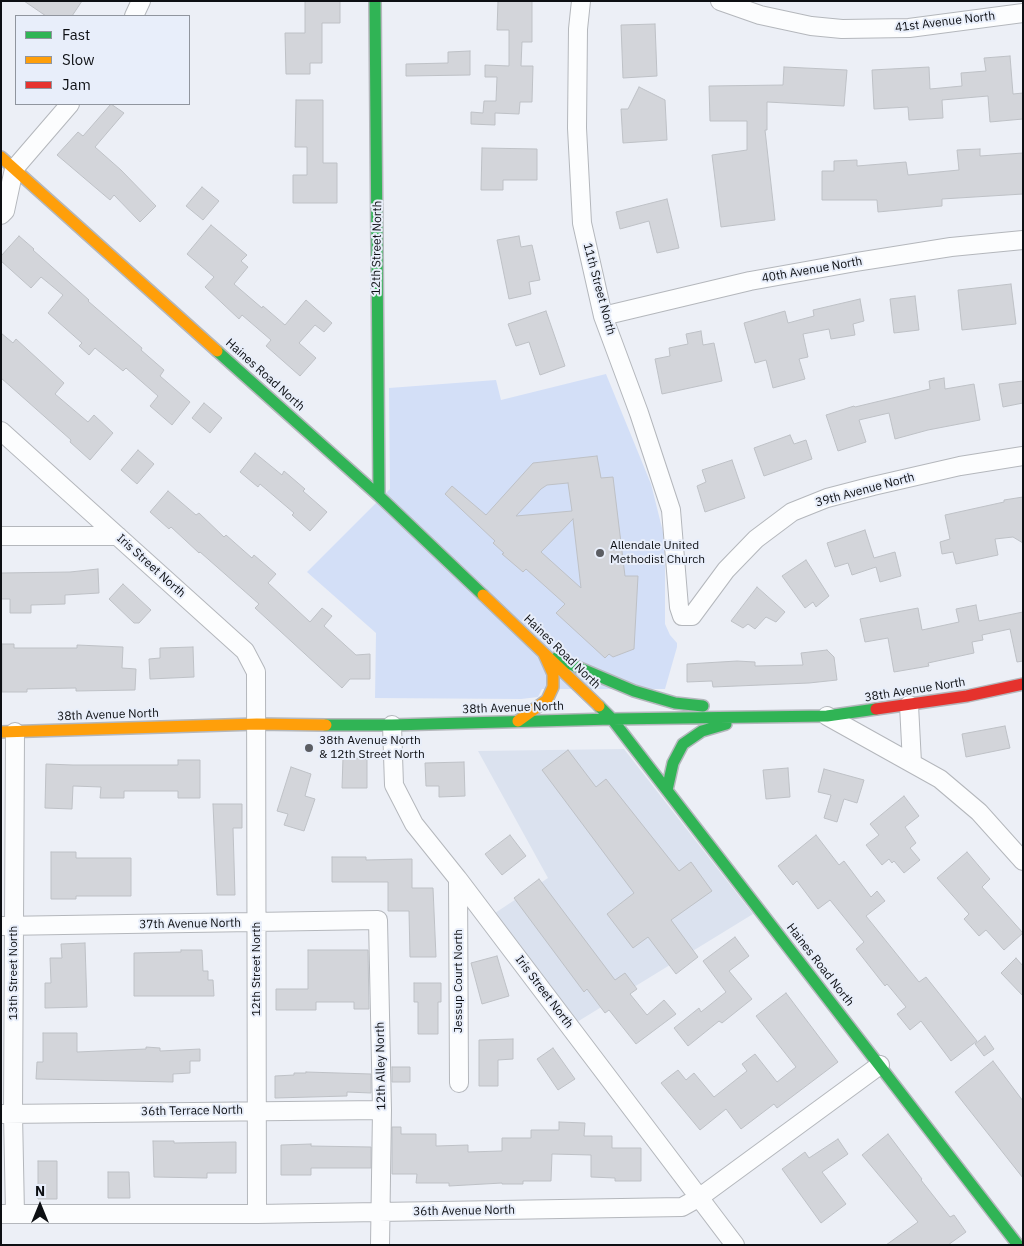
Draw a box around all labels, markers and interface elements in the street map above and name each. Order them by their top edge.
street label: 41st Avenue North [894,9,996,35]
legend [15,15,190,105]
text: Fast [62,25,90,44]
text: Slow [62,50,95,69]
text: Jam [62,75,91,94]
street label: 12th Street North [369,201,385,295]
street label: 11th Street North [580,241,618,337]
street label: 40th Avenue North [761,254,863,286]
street label: Haines Road North [223,336,307,414]
street label: 39th Avenue North [814,470,916,510]
street label: Iris Street North [114,531,188,601]
place label: Allendale United Methodist Church [610,539,705,567]
marker: Allendale United Methodist Church [594,547,606,559]
street label: Haines Road North [521,612,603,692]
street label: 38th Avenue North [864,675,966,705]
street label: 38th Avenue North [462,699,564,717]
street label: 38th Avenue North [57,706,159,724]
place label: 38th Avenue North & 12th Street North [319,734,425,762]
marker: 38th Avenue North & 12th Street North [303,742,315,754]
street label: 37th Avenue North [139,916,241,932]
street label: Haines Road North [783,921,857,1009]
street label: 12th Street North [250,922,264,1016]
street label: 13th Street North [7,926,21,1020]
street label: Jessup Court North [452,929,466,1033]
street label: Iris Street North [512,953,576,1031]
street label: 12th Alley North [373,1022,389,1110]
street label: 36th Terrace North [141,1103,243,1119]
north arrow [15,1181,65,1231]
text: N [35,1182,45,1200]
street label: 36th Avenue North [413,1203,515,1219]

